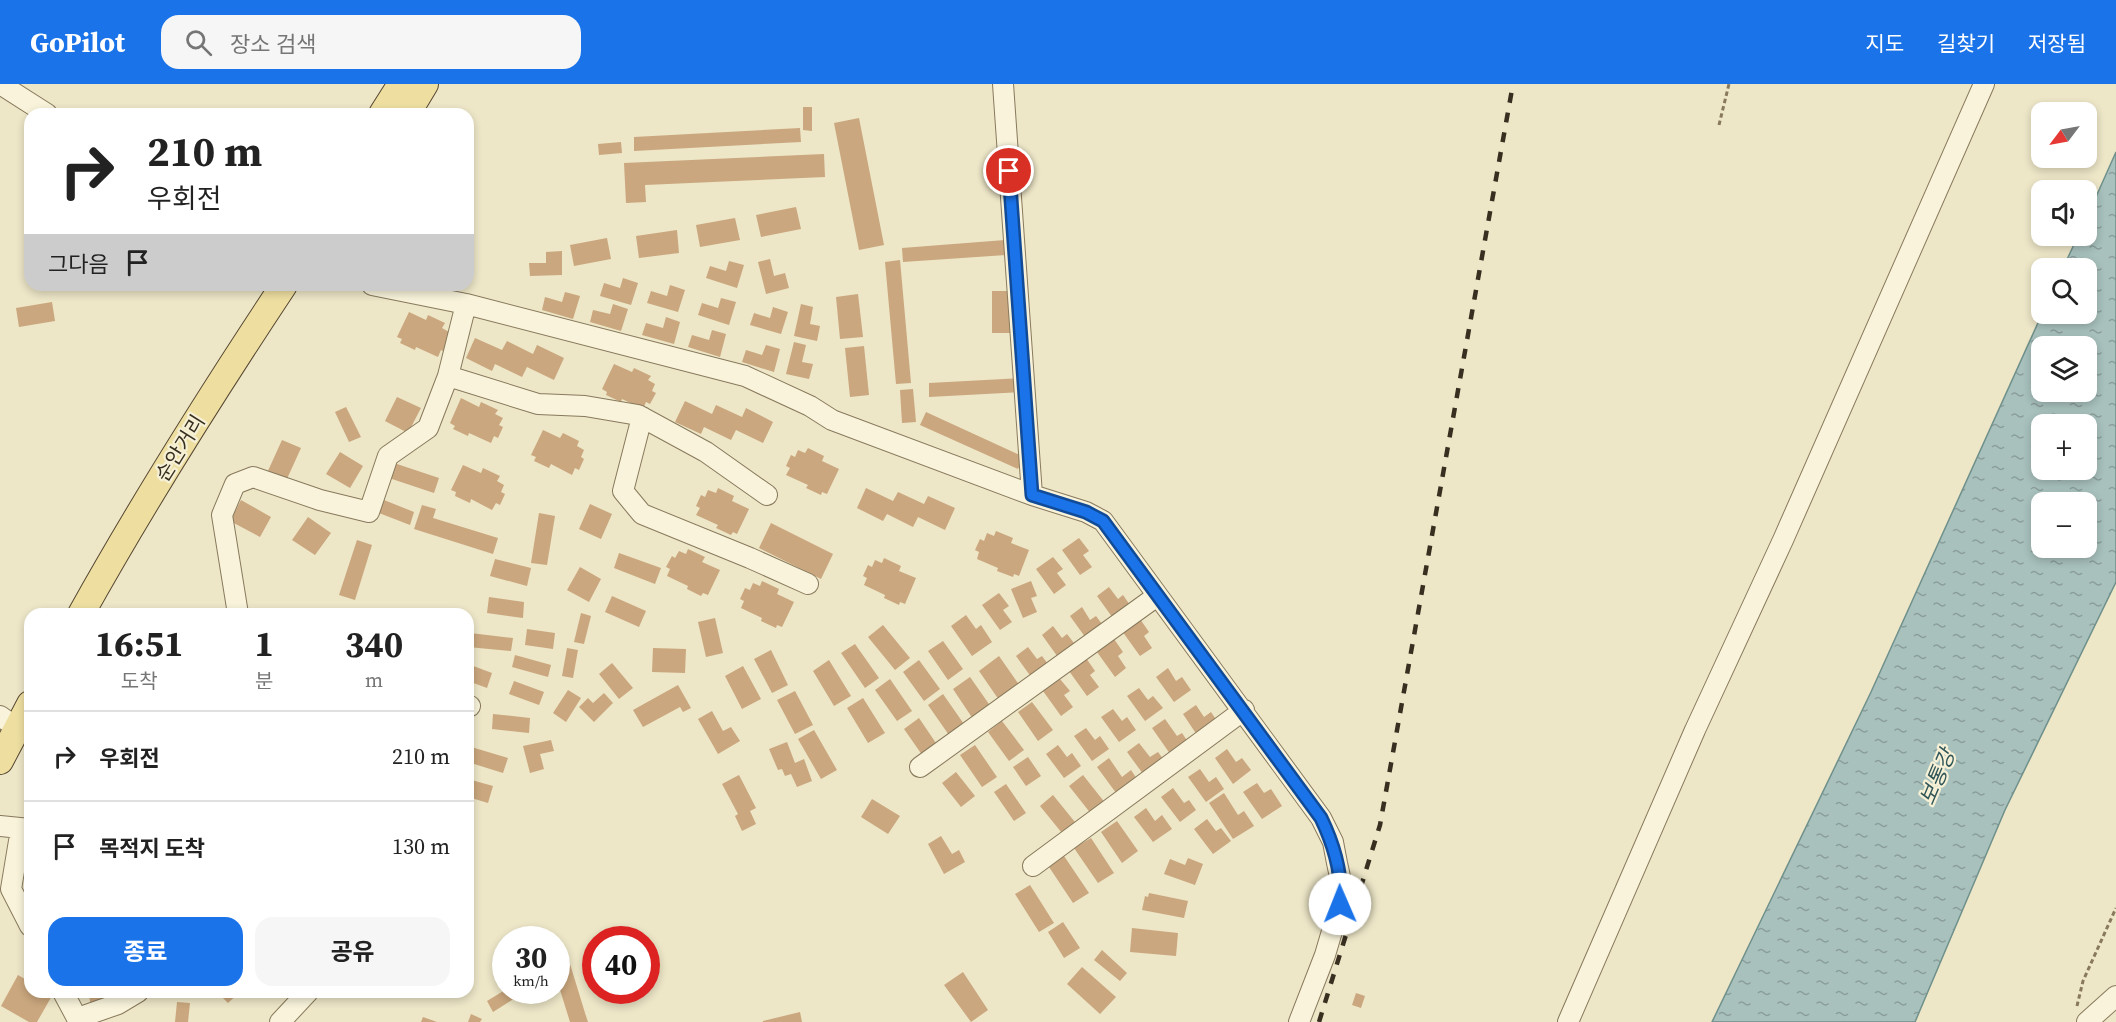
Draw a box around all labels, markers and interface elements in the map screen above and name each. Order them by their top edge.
search box [161,15,581,69]
text: GoPilot [30,23,125,61]
icon: search [182,26,215,59]
text: 장소 검색 [230,29,316,59]
text: 지도 [1865,29,1904,58]
text: 길찾기 [1937,29,1995,58]
text: 저장됨 [2028,29,2086,58]
north arrow [2031,102,2097,168]
map controls [2031,102,2097,558]
text: 210 m [147,122,262,180]
icon: right [48,132,126,210]
pin [983,145,1034,196]
icon: arrive [992,154,1025,187]
text: 우회전 [147,180,222,217]
button: sound [2031,180,2097,246]
icon: arrive [121,246,154,279]
text: 그다음 [48,249,109,279]
button: search [2031,258,2097,324]
button: layers [2031,336,2097,402]
street label: 순안거리 [149,409,211,487]
button: + [2031,414,2097,480]
button: − [2031,492,2097,558]
text: 16:51 [95,619,184,668]
text: 1 [254,619,274,668]
text: 340 [345,620,403,669]
text: m [365,666,383,694]
text: 도착 [121,667,158,695]
text: 분 [255,667,273,695]
icon: right [48,740,81,773]
text: 210 m [392,741,450,771]
water label: 보통강 [1912,742,1963,809]
text: 우회전 [99,743,160,773]
icon: arrive [48,830,81,863]
text: 130 m [392,831,450,861]
text: 목적지 도착 [99,833,205,863]
position arrow [1308,872,1372,936]
button: 종료 [48,917,243,986]
button: 공유 [255,917,450,986]
speed limit sign: 40 [582,926,660,1004]
text: 30 [515,937,547,978]
text: km/h [513,970,549,991]

